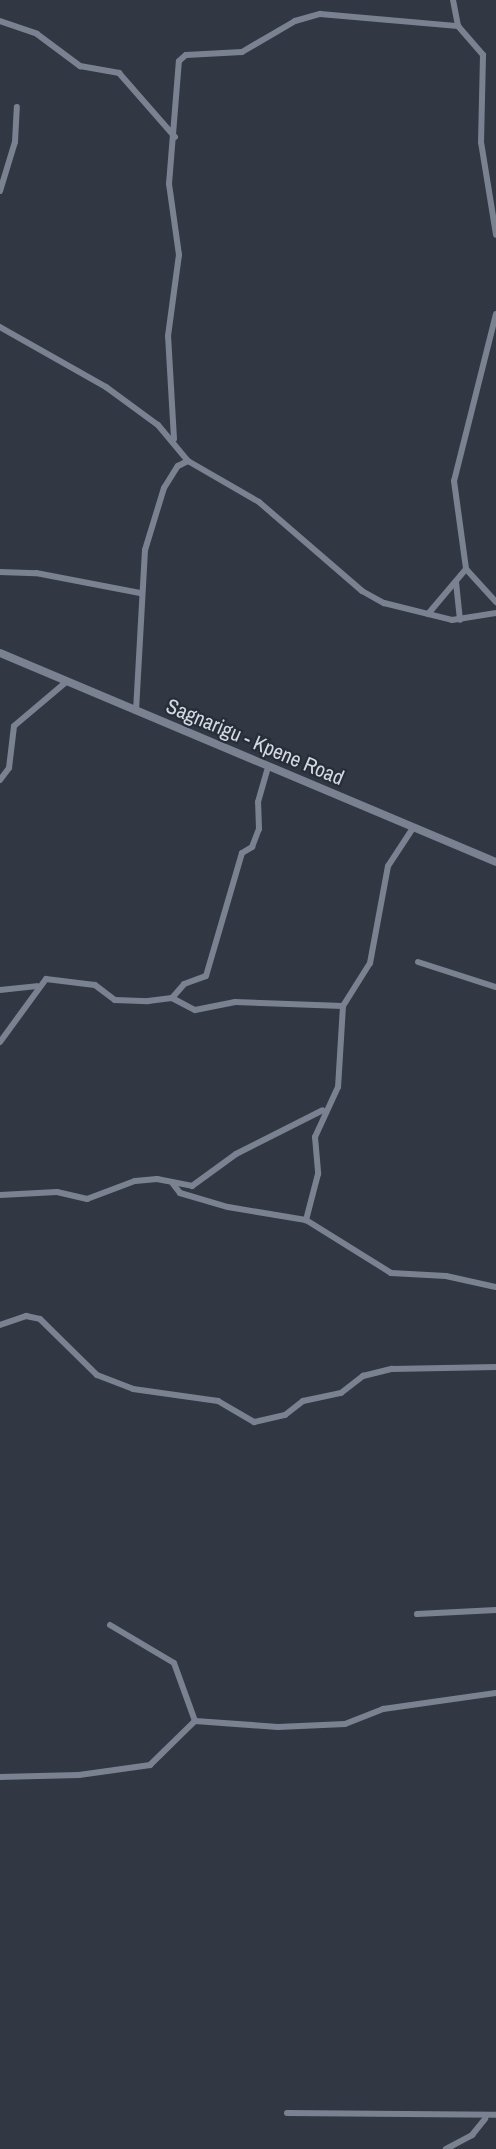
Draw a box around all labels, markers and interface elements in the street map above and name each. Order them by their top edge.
street label: Sagnarigu - Kpene Road [162,693,348,791]

